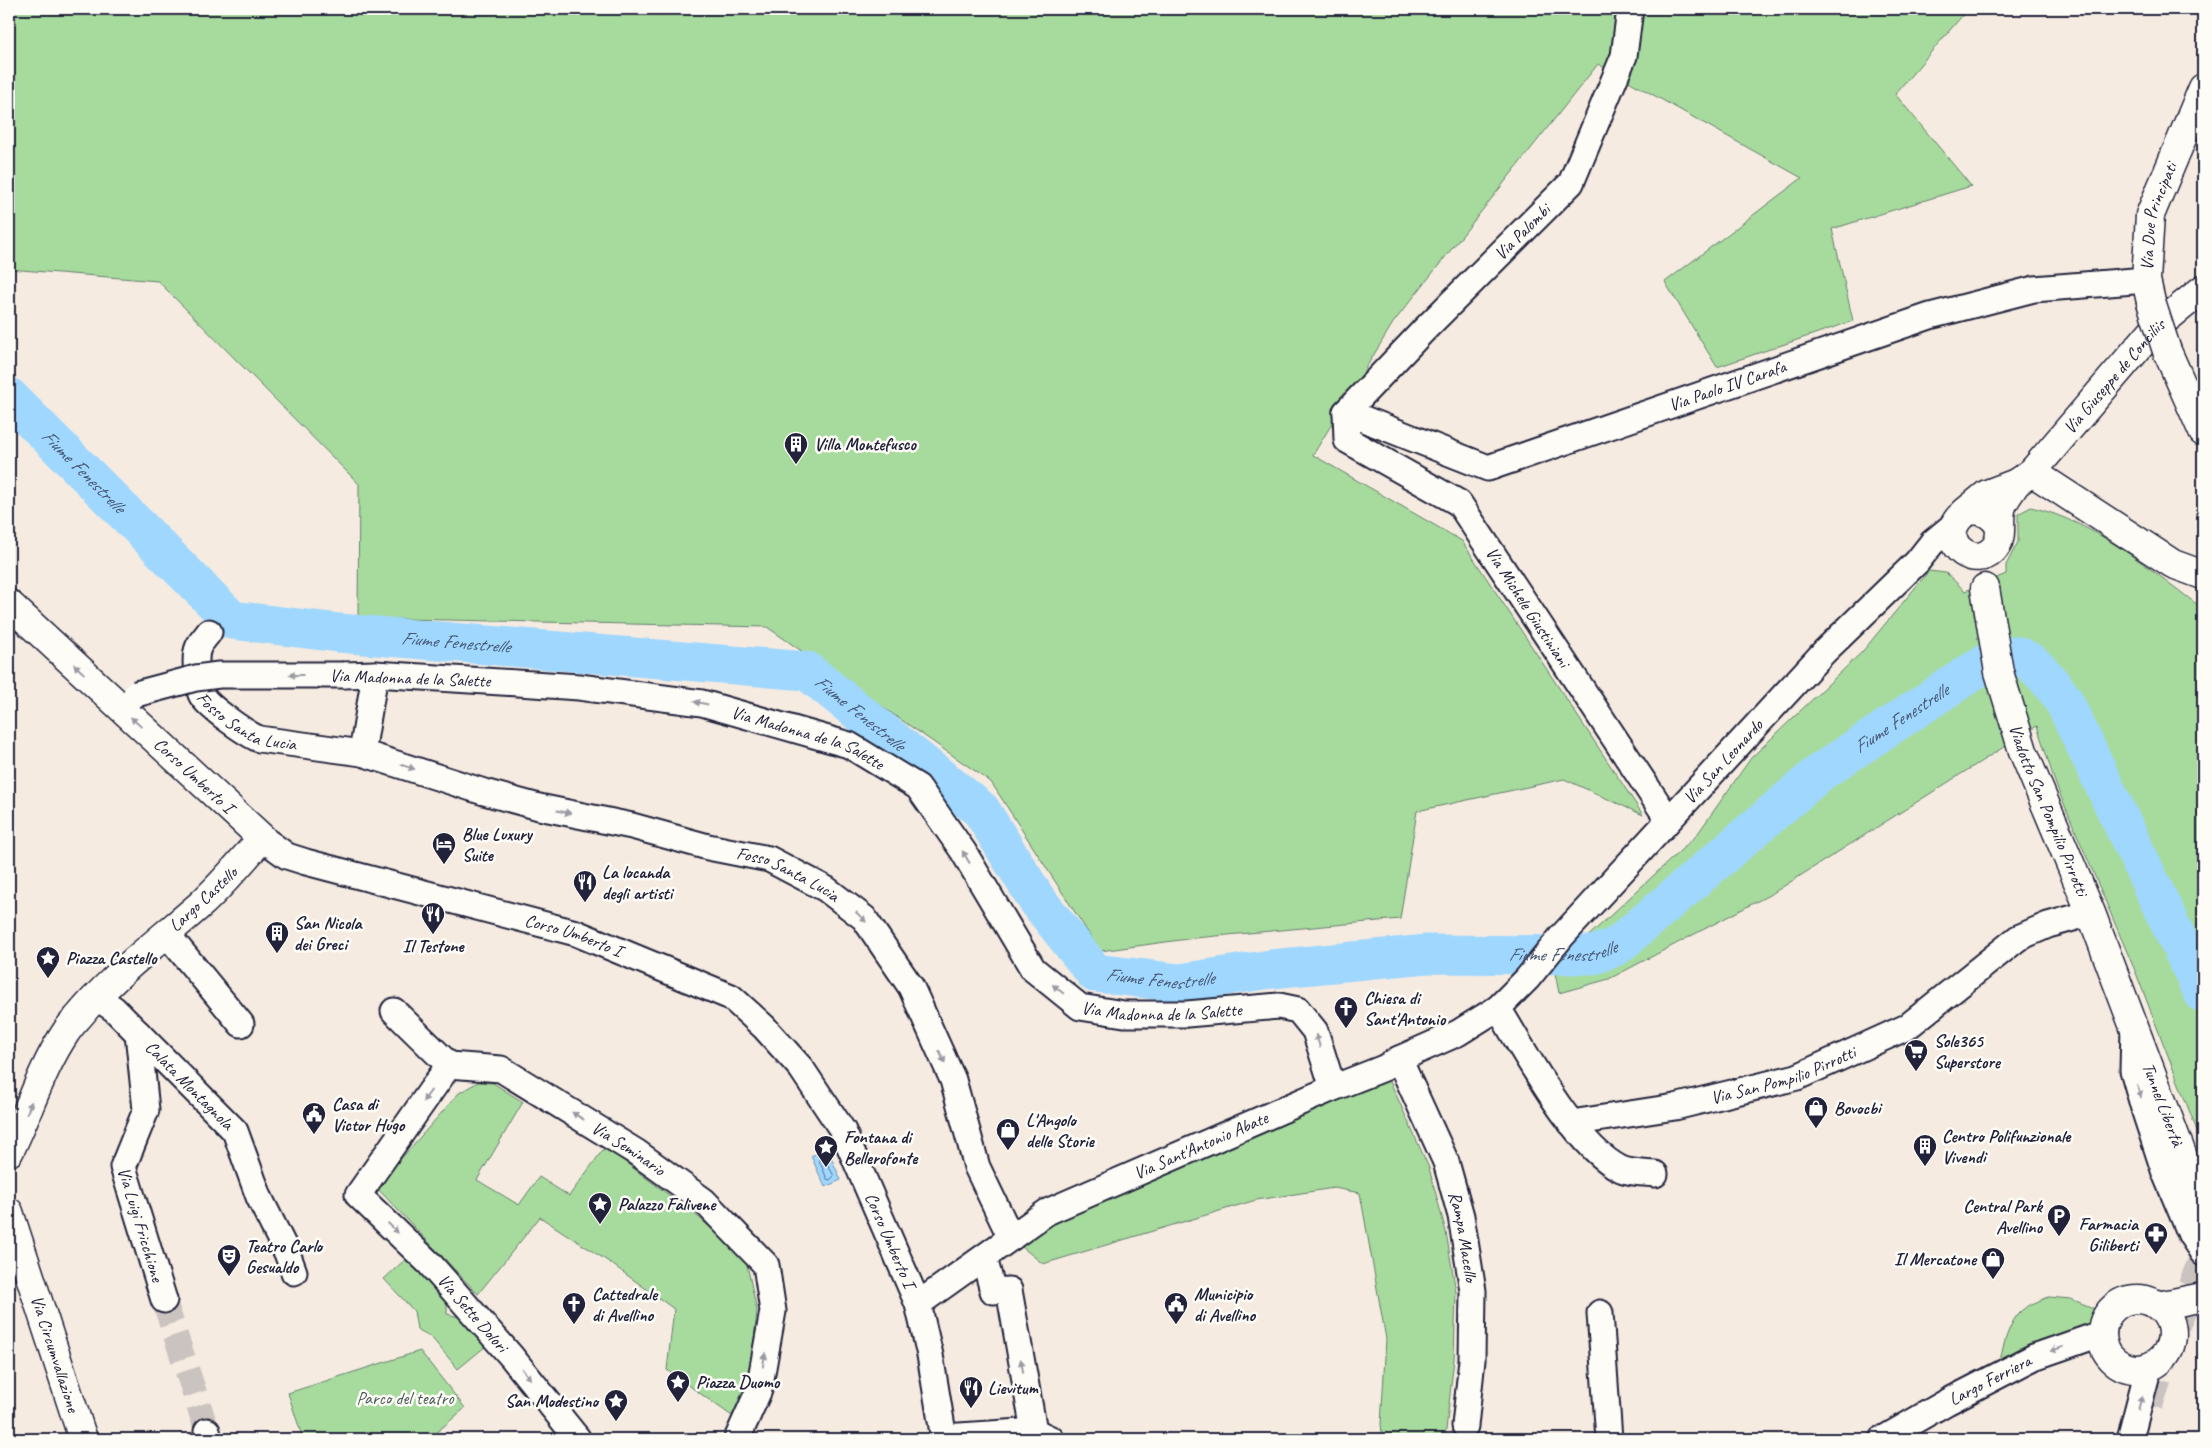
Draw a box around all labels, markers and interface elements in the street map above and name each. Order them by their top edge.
street label: Via Due Principati [2136,157,2183,271]
street label: Via Palombi [1489,197,1557,265]
street label: Via Giuseppe de Conciliis [2058,312,2171,438]
street label: Via Paolo IV Carafa [1666,355,1790,416]
water label: Fiume Fenestrelle [36,424,132,520]
building icon: Villa Montefusco [783,431,809,465]
place label: Villa Montefusco [814,433,917,455]
street label: Via Michele Giustiniani [1481,543,1576,673]
water label: Fiume Fenestrelle [400,626,514,659]
one-way arrow [73,663,85,675]
street label: Via Madonna de la Salette [329,664,492,692]
water label: Fiume Fenestrelle [810,670,912,758]
one-way arrow [287,671,303,679]
water label: Fiume Fenestrelle [1849,677,1955,759]
street label: Fosso Santa Lucia [192,688,299,755]
one-way arrow [693,699,709,707]
street label: Via Madonna de la Salette [729,701,889,775]
street label: Via San Leonardo [1678,713,1769,809]
one-way arrow [130,716,142,728]
street label: Viadotto San Pompilio Pirrotti [2005,722,2095,901]
street label: Corso Umberto I [149,733,241,820]
one-way arrow [401,763,416,771]
one-way arrow [557,808,572,816]
place label: Blue Luxury Suite [462,823,533,866]
hotel icon: Blue Luxury Suite [431,831,457,865]
street label: Fosso Santa Lucia [735,842,845,907]
one-way arrow [962,851,971,864]
street label: Largo Castello [164,861,243,936]
place label: La locanda degli artisti [602,861,675,904]
restaurant icon: La locanda degli artisti [572,869,598,903]
restaurant icon: Il Testone [420,901,446,935]
street label: Corso Umberto I [522,909,629,963]
one-way arrow [855,911,867,923]
place label: San Nicola dei Greci [294,912,363,955]
building icon: San Nicola dei Greci [264,920,290,954]
water label: Fiume Fenestrelle [1508,934,1623,967]
place label: Il Testone [403,935,465,957]
place icon: Piazza Castello [35,945,61,979]
place label: Piazza Castello [66,947,158,969]
water label: Fiume Fenestrelle [1104,962,1218,996]
one-way arrow [1052,984,1065,995]
place label: Chiesa di Sant'Antonio [1364,987,1447,1030]
church icon: Chiesa di Sant'Antonio [1333,995,1359,1029]
street label: Via Madonna de la Salette [1080,996,1244,1025]
place label: Sole365 Superstore [1934,1030,2002,1073]
one-way arrow [1314,1034,1321,1049]
street label: Calata Montagnola [141,1036,239,1135]
supermarket icon: Sole365 Superstore [1903,1038,1929,1072]
street label: Via San Pompilio Pirrotti [1708,1040,1861,1109]
one-way arrow [939,1050,947,1064]
street label: Tunnel Libertà [2137,1059,2189,1150]
one-way arrow [2135,1084,2143,1099]
one-way arrow [422,1089,432,1103]
place label: Casa di Victor Hugo [332,1093,406,1136]
shop icon: Bovocbi [1803,1095,1829,1129]
place label: Bovocbi [1834,1097,1883,1119]
one-way arrow [26,1100,33,1115]
public building icon: Casa di Victor Hugo [301,1101,327,1135]
street label: Via Sant'Antonio Abate [1130,1106,1272,1184]
place label: L'Angolo delle Storie [1026,1109,1096,1152]
one-way arrow [571,1111,584,1121]
street label: Via Seminario [588,1116,671,1181]
shop icon: L'Angolo delle Storie [995,1117,1021,1151]
place label: Centro Polifunzionale Vivendi [1942,1125,2072,1168]
place label: Fontana di Bellerofonte [844,1126,919,1169]
building icon: Centro Polifunzionale Vivendi [1912,1133,1938,1167]
place icon: Fontana di Bellerofonte [813,1134,839,1168]
street label: Via Luigi Fricchione [113,1165,169,1285]
street label: Corso Umberto I [860,1189,922,1294]
street label: Rampa Macello [1444,1189,1483,1285]
place icon: Palazzo Falivene [587,1191,613,1225]
place label: Palazzo Falivene [618,1193,717,1215]
place label: Central Park Avellino [1963,1195,2044,1238]
parking icon: Central Park Avellino [2046,1203,2072,1237]
place label: Farmacia Giliberti [2079,1213,2140,1256]
pharmacy icon: Farmacia Giliberti [2143,1221,2169,1255]
one-way arrow [387,1222,399,1234]
place label: Teatro Carlo Gesualdo [246,1235,324,1278]
theatre icon: Teatro Carlo Gesualdo [216,1243,242,1277]
shop icon: Il Mercatone [1980,1246,2006,1280]
place label: Il Mercatone [1894,1248,1978,1270]
street label: Via Sette Dolori [433,1269,515,1359]
place label: Cattedrale di Avellino [592,1283,659,1326]
place label: Municipio di Avellino [1194,1283,1256,1326]
church icon: Cattedrale di Avellino [561,1291,587,1325]
public building icon: Municipio di Avellino [1163,1291,1189,1325]
street label: Via Circumvallazione [26,1292,85,1416]
one-way arrow [2049,1346,2064,1354]
street label: Largo Ferriera [1945,1349,2036,1410]
one-way arrow [760,1352,768,1368]
one-way arrow [1017,1358,1025,1374]
one-way arrow [520,1368,531,1381]
place icon: Piazza Duomo [665,1369,691,1403]
place label: Piazza Duomo [696,1371,781,1393]
restaurant icon: Lievitum [958,1375,984,1409]
place label: Lievitum [988,1377,1038,1399]
park label: Parco del teatro [356,1387,455,1409]
place icon: San Modestino [603,1388,629,1422]
place label: San Modestino [505,1390,599,1412]
one-way arrow [2136,1395,2144,1410]

